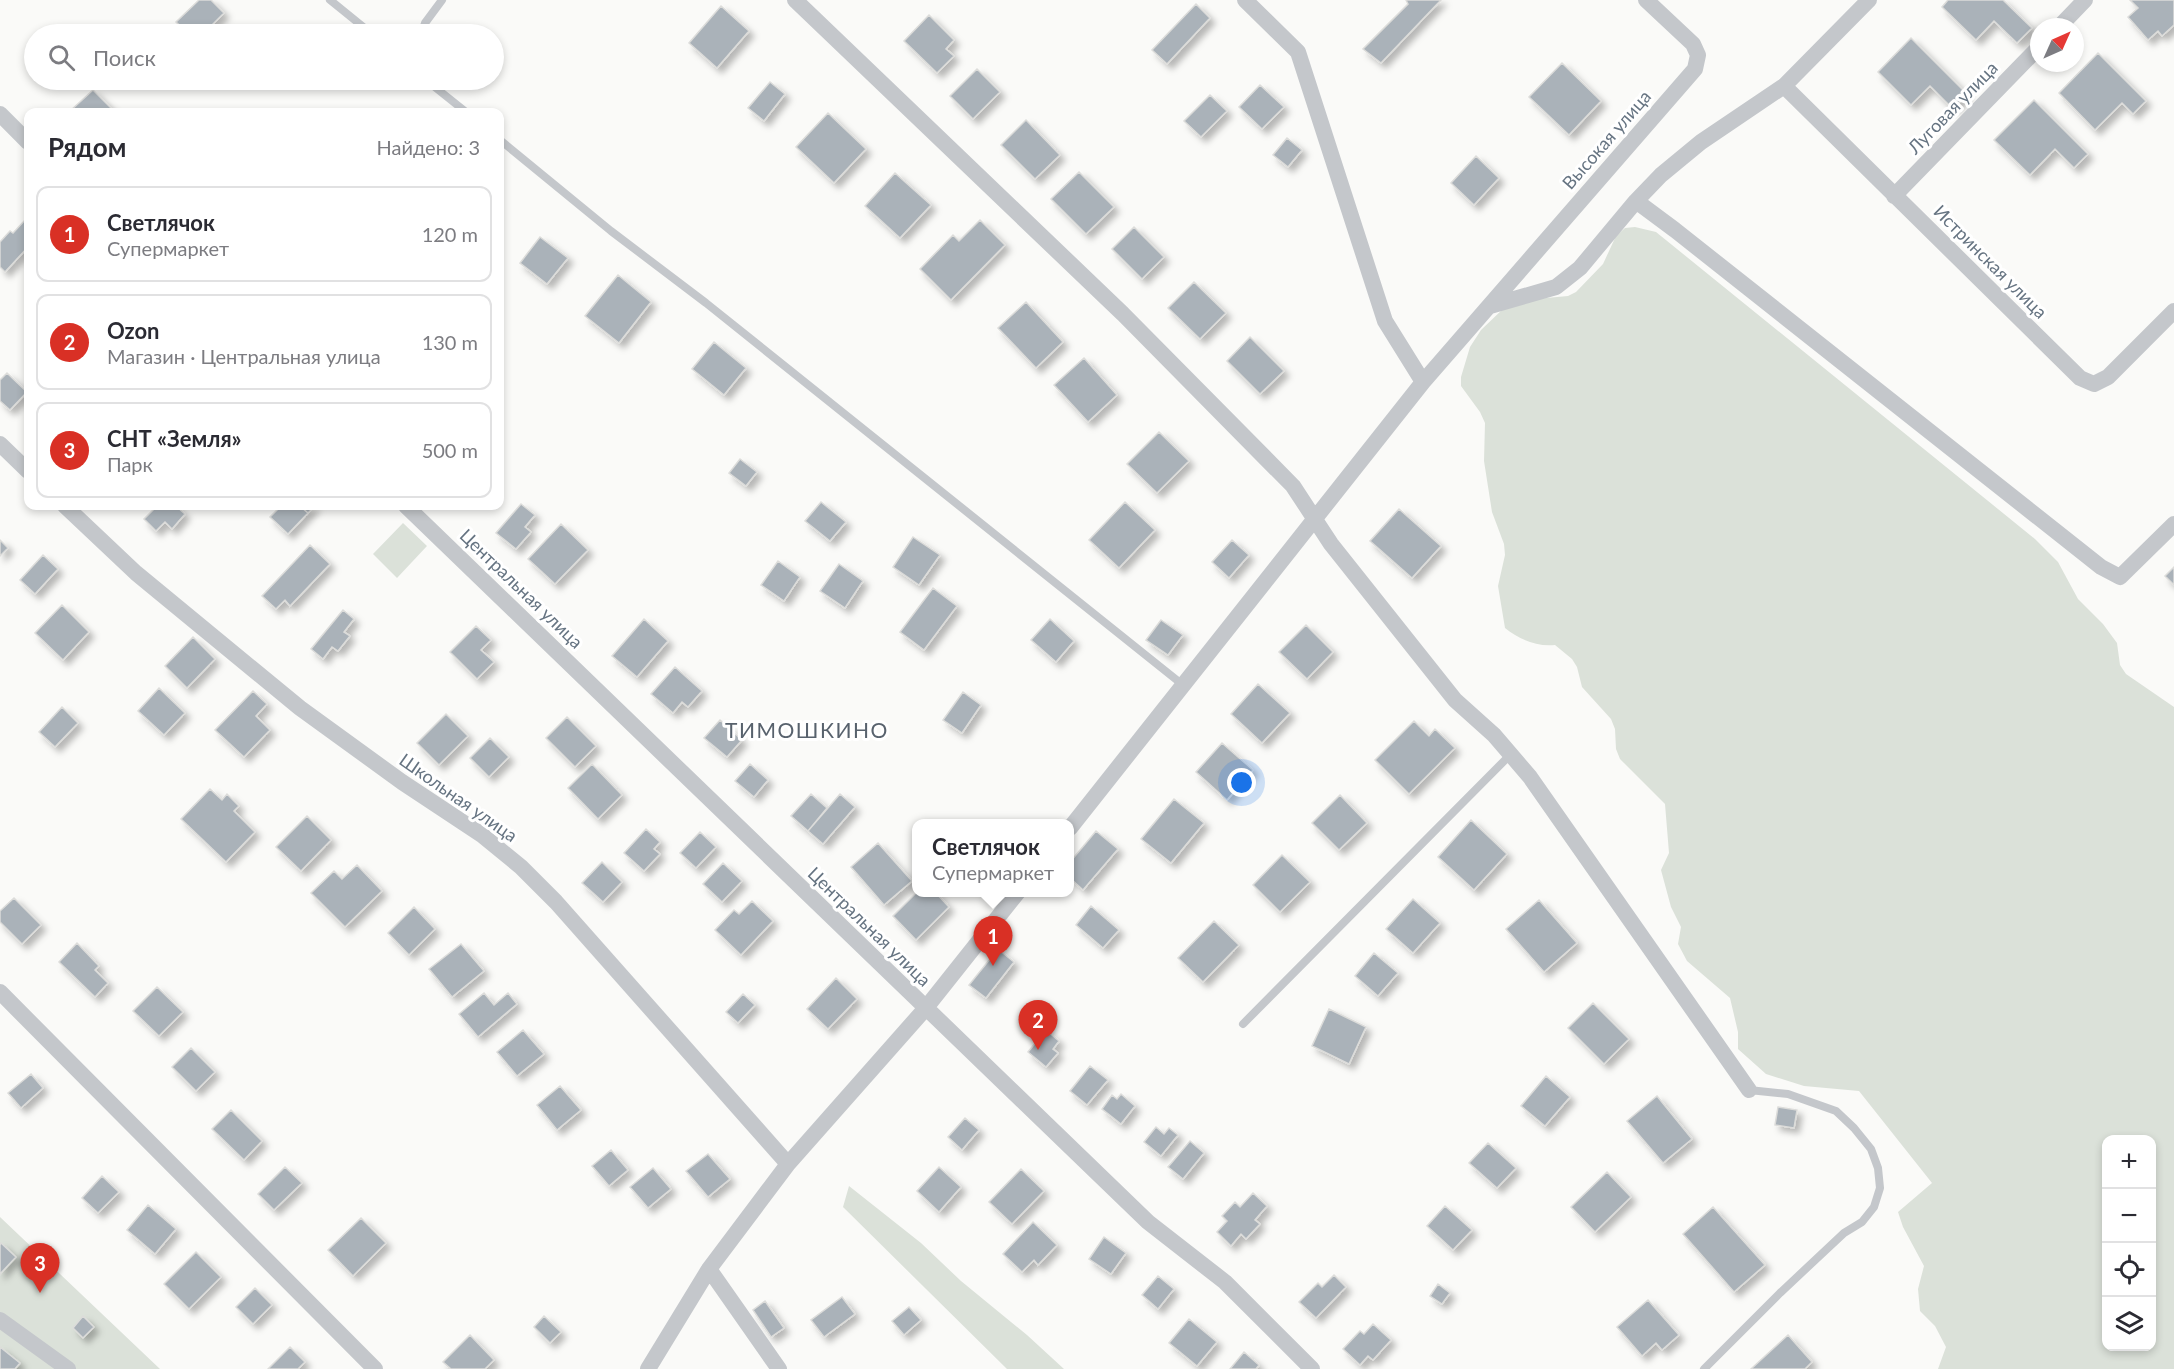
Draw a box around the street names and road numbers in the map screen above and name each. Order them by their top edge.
street label: Луговая улица [1902,57,2002,159]
street label: Высокая улица [1557,85,1655,193]
street label: Истринская улица [1929,200,2052,323]
street label: Центральная улица [456,524,588,653]
street label: Школьная улица [395,748,522,846]
street label: Центральная улица [804,862,936,991]

